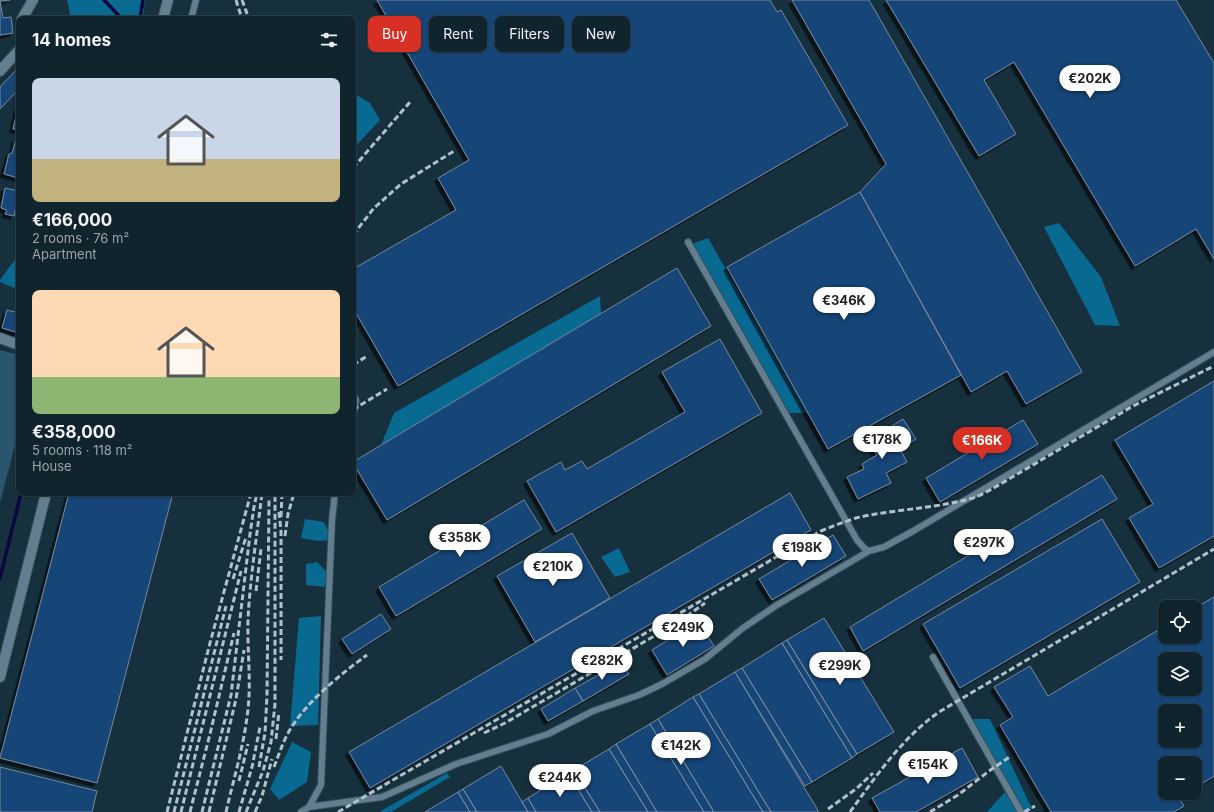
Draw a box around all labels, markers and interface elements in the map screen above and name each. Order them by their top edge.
chip: Buy [368,16,421,52]
chip: Rent [429,16,487,52]
chip: Filters [495,16,564,52]
chip: New [572,16,630,52]
icon: filters [318,29,340,51]
text: 14 homes [32,30,111,50]
pin: €202K [1062,65,1118,99]
text: €202K [1068,70,1112,86]
icon: home [150,104,222,176]
text: €166,000 [32,210,112,230]
text: 2 rooms · 76 m² [32,230,129,246]
text: Apartment [32,246,97,262]
pin: €346K [816,287,872,321]
text: €346K [822,292,866,308]
icon: home [150,316,222,388]
text: €358,000 [32,422,116,442]
pin: €178K [854,426,910,460]
pin: €166K [954,427,1010,461]
text: €178K [862,431,902,447]
text: €166K [962,432,1002,448]
text: 5 rooms · 118 m² [32,442,133,458]
text: House [32,458,72,474]
pin: €358K [432,524,488,558]
text: €358K [438,529,482,545]
pin: €297K [956,529,1012,563]
pin: €198K [774,534,830,568]
text: €297K [963,534,1005,550]
text: €198K [782,539,822,555]
pin: €210K [525,553,581,587]
text: €210K [533,558,573,574]
map controls [1158,600,1202,800]
button: locate [1158,600,1202,644]
pin: €249K [655,614,711,648]
text: €249K [661,619,705,635]
pin: €282K [574,647,630,681]
text: €282K [580,652,624,668]
pin: €299K [812,652,868,686]
button: layers [1158,652,1202,696]
text: €299K [818,657,862,673]
button: + [1158,704,1202,748]
pin: €142K [653,732,709,766]
text: €142K [661,737,701,753]
pin: €154K [900,751,956,785]
text: €154K [908,756,948,772]
button: − [1158,756,1202,800]
pin: €244K [532,764,588,798]
text: €244K [538,769,582,785]

